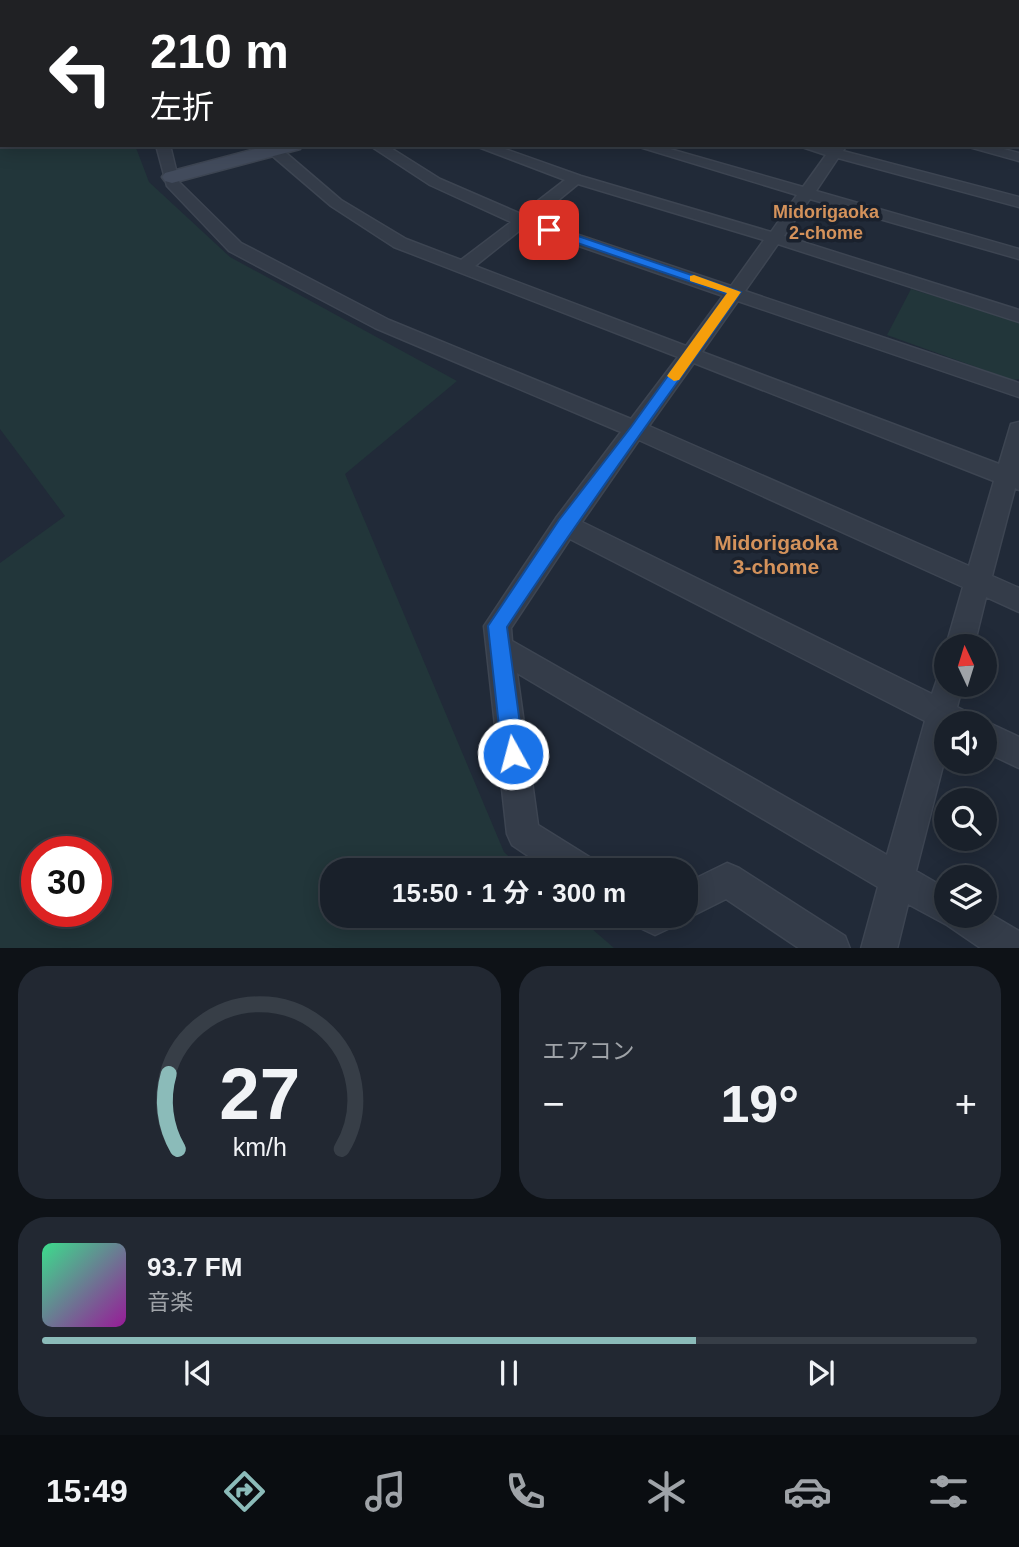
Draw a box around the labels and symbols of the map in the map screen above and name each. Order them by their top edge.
pin [519,200,579,260]
district label: Midorigaoka 2-chome [773,202,880,243]
district label: Midorigaoka 3-chome [714,531,838,578]
north arrow [934,634,998,696]
position arrow [476,717,550,791]
speed limit sign: 30 [21,836,112,927]

